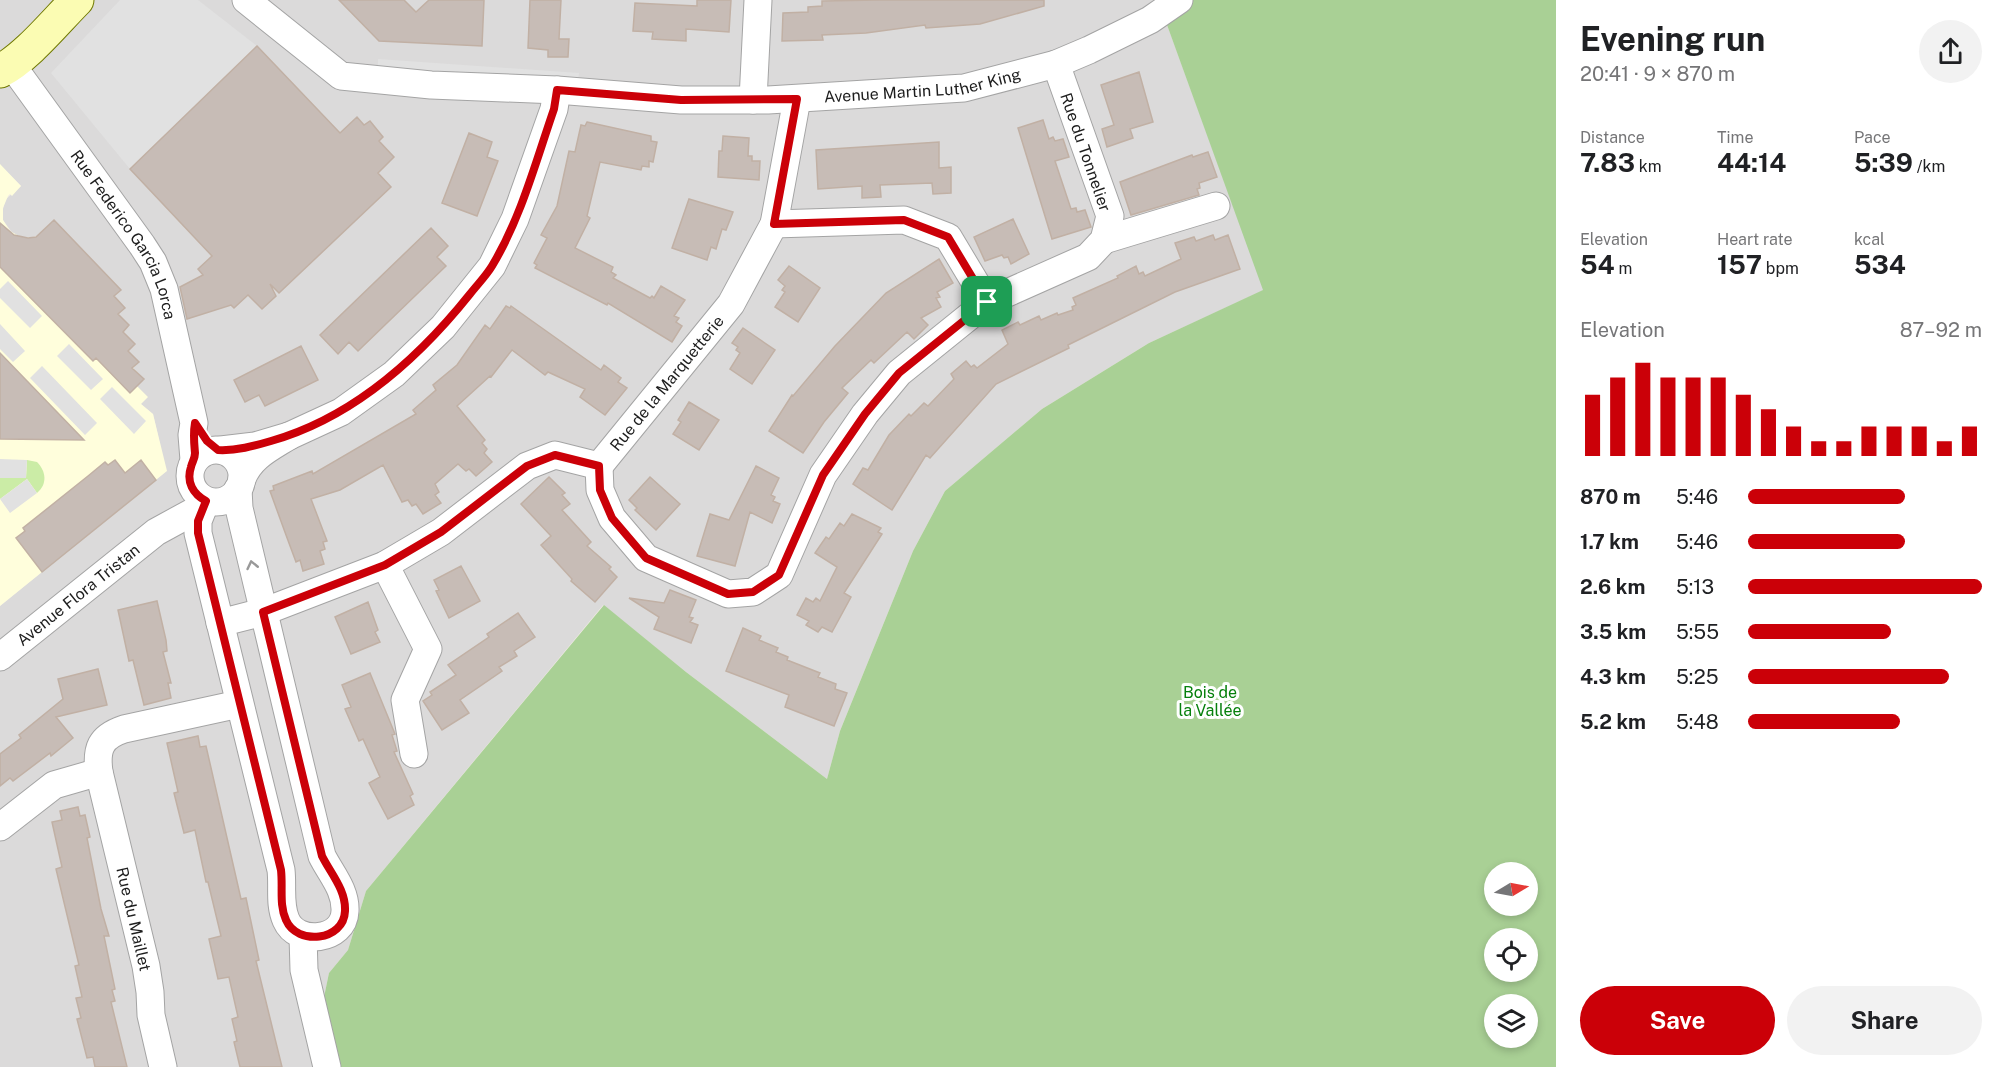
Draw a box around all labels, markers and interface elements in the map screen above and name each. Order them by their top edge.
text: Evening run [1580,20,1765,58]
button: share [1919,20,1982,83]
text: 20:41 · 9 × 870 m [1580,62,1735,86]
street label: Avenue Martin Luther King [823,65,1023,107]
street label: Rue du Tonnelier [1056,90,1115,214]
text: Distance [1580,128,1645,147]
text: Time [1717,128,1753,147]
text: Pace [1854,128,1891,147]
street label: Rue Federico Garcia Lorca [66,147,180,321]
text: 7.83 [1580,147,1635,178]
text: 44:14 [1717,147,1786,178]
text: 5:39 [1854,147,1913,178]
text: km [1635,157,1662,176]
text: /km [1913,157,1945,176]
text: Elevation [1580,230,1648,249]
text: Heart rate [1717,230,1793,249]
text: kcal [1854,230,1885,249]
text: 54 [1580,249,1615,280]
text: 157 [1717,249,1762,280]
text: 534 [1854,249,1906,280]
text: m [1615,259,1632,278]
text: bpm [1762,259,1799,278]
pin [961,276,1012,327]
icon: arrive [970,285,1003,318]
street label: Rue de la Marquetterie [606,312,728,455]
text: Elevation [1580,318,1665,342]
text: 87–92 m [1900,318,1982,342]
text: 870 m [1580,485,1641,509]
text: 5:46 [1676,485,1718,509]
text: 1.7 km [1580,530,1639,554]
text: 5:46 [1676,530,1718,554]
street label: Avenue Flora Tristan [13,540,144,650]
one-way arrow [246,560,259,570]
text: 2.6 km [1580,575,1645,599]
text: 5:13 [1676,575,1714,599]
text: 3.5 km [1580,620,1646,644]
text: 5:55 [1676,620,1719,644]
text: 4.3 km [1580,665,1646,689]
text: 5:25 [1676,665,1718,689]
park label: Bois de la Vallée [1178,683,1242,720]
text: 5.2 km [1580,710,1646,734]
text: 5:48 [1676,710,1719,734]
north arrow [1484,862,1538,916]
map controls [1484,862,1538,1048]
street label: Rue du Maillet [112,865,155,973]
button: locate [1484,928,1538,982]
button: Save [1580,986,1775,1055]
button: Share [1787,986,1982,1055]
button: layers [1484,994,1538,1048]

